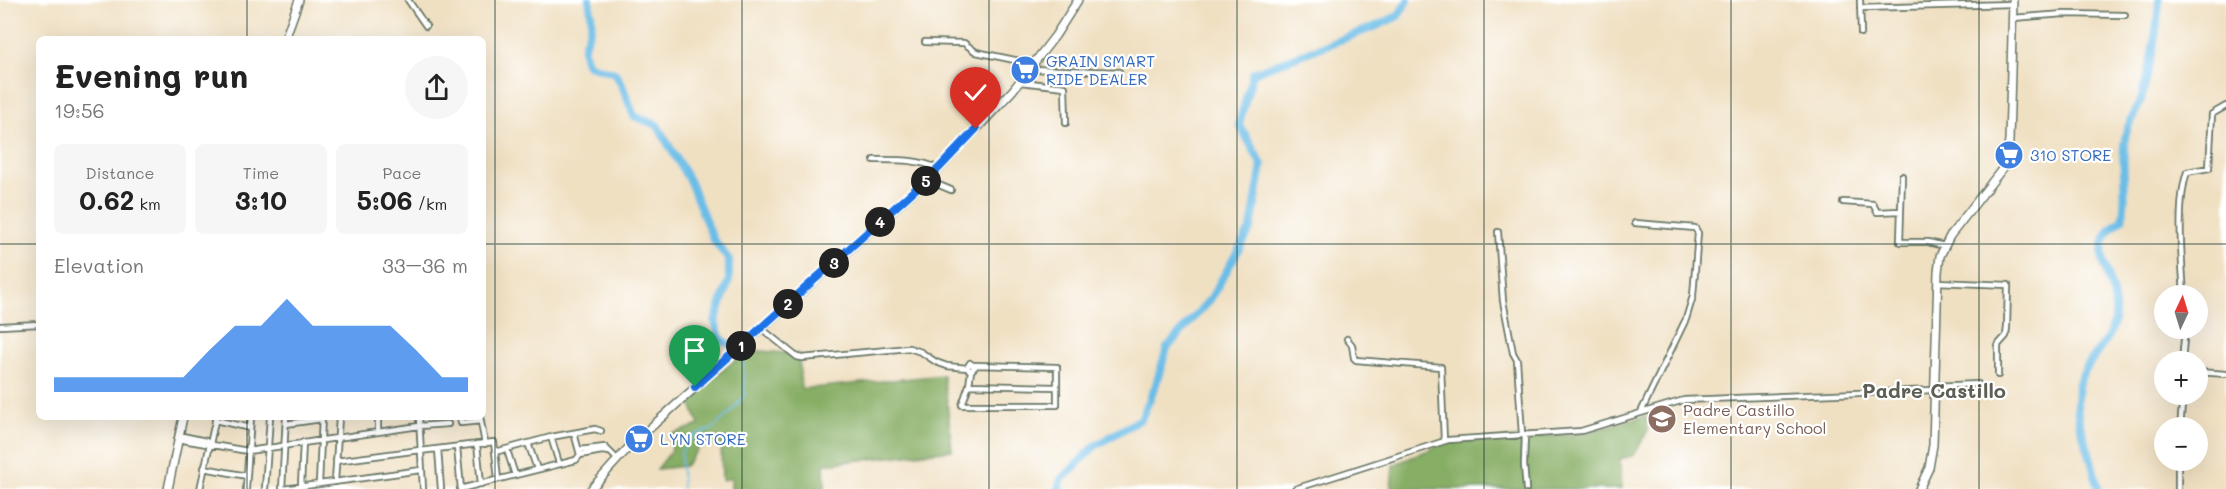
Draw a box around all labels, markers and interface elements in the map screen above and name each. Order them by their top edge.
place label: GRAIN SMART RIDE DEALER [1046,50,1155,89]
text: Evening run [54,53,248,96]
supermarket icon: GRAIN SMART RIDE DEALER [1009,54,1041,86]
button: share [405,56,468,119]
pin [950,67,1001,129]
icon: check [959,76,992,109]
text: 19:56 [54,97,105,123]
supermarket icon: 310 STORE [1993,139,2025,171]
place label: 310 STORE [2030,144,2112,165]
text: Distance [86,162,154,183]
text: Time [243,162,279,183]
text: Pace [382,162,422,183]
pin: 5 [911,166,941,196]
text: 5 [921,170,931,191]
text: 0.62 [79,183,134,217]
text: 3:10 [235,183,287,217]
text: 5:06 [357,183,413,217]
text: km [134,193,161,214]
text: /km [413,193,447,214]
pin: 4 [865,207,895,237]
text: 4 [875,211,885,232]
pin: 3 [819,248,849,278]
text: Elevation [54,252,144,278]
text: 33–36 m [382,252,468,278]
text: 3 [829,252,839,273]
north arrow [2154,285,2208,339]
map controls [2154,285,2208,471]
pin: 2 [773,289,803,319]
text: 2 [784,293,792,314]
pin [669,325,720,387]
pin: 1 [726,331,756,361]
icon: arrive [678,334,711,367]
text: 1 [737,335,745,356]
button: + [2154,351,2208,405]
district label: Padre Castillo [1862,377,2006,403]
place label: Padre Castillo Elementary School [1683,399,1827,438]
school or university icon: Padre Castillo Elementary School [1646,403,1678,435]
button: − [2154,417,2208,471]
supermarket icon: LYN STORE [623,423,655,455]
place label: LYN STORE [660,428,746,449]

